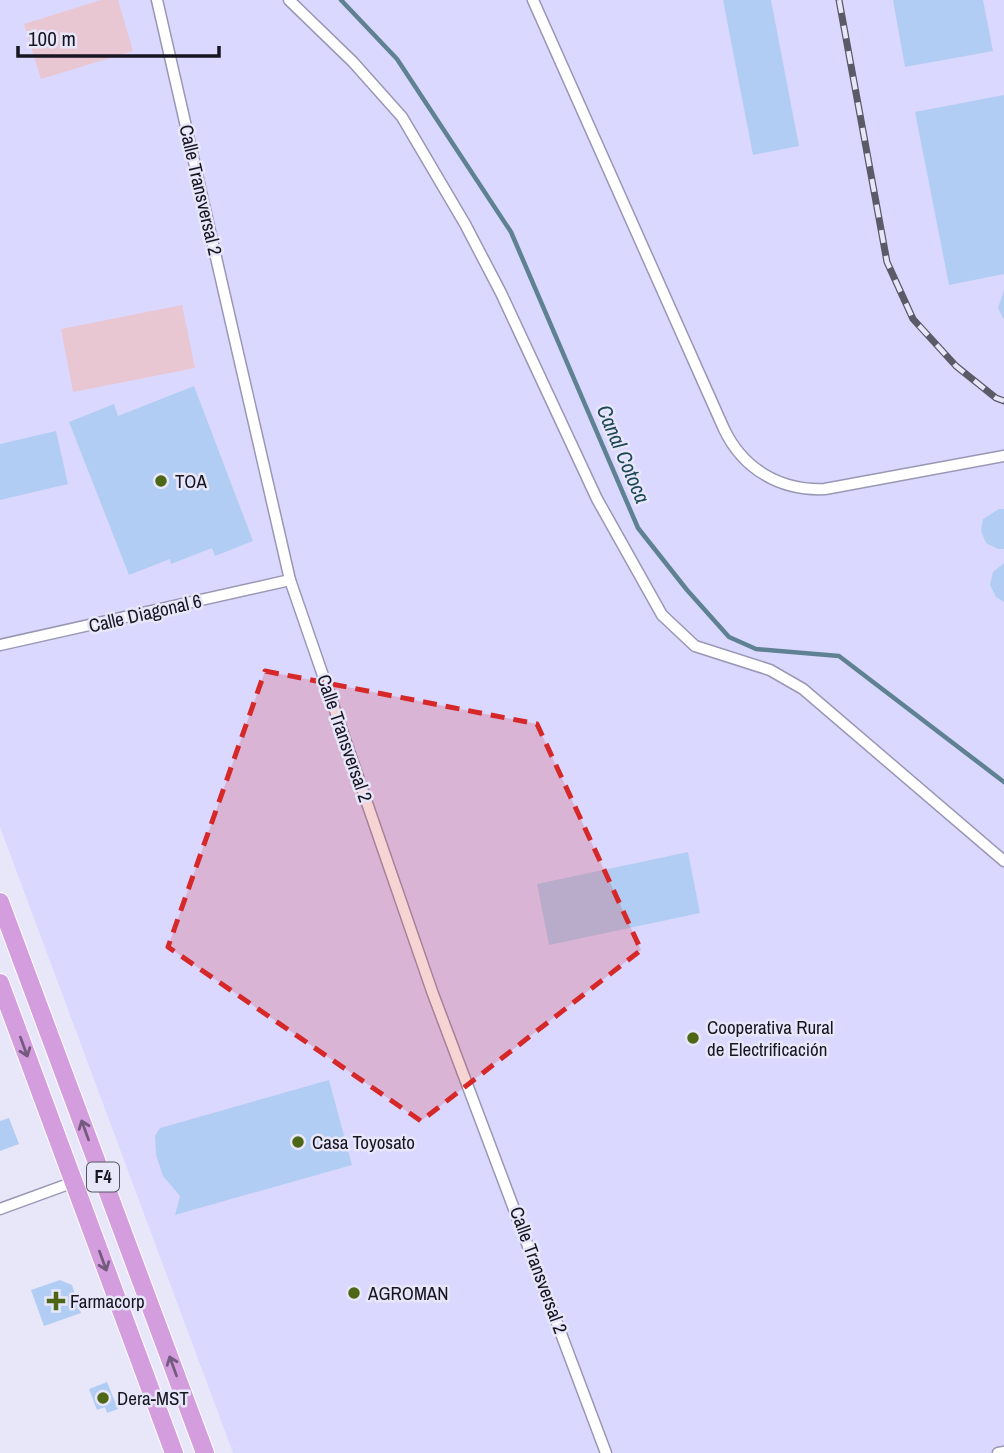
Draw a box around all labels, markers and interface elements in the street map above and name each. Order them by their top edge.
scale bar [18,14,219,58]
text: 100 m [28,24,76,53]
street label: Calle Transversal 2 [173,122,229,258]
water label: Canal Cotoca [590,400,657,507]
place label: TOA [175,468,207,494]
marker: TOA [153,473,169,489]
street label: Calle Diagonal 6 [86,587,204,639]
street label: Calle Transversal 2 [311,671,379,805]
place label: Cooperativa Rural de Electrificación [707,1014,833,1062]
marker: Cooperativa Rural de Electrificación [685,1030,701,1046]
one-way arrow [18,1036,31,1058]
one-way arrow [78,1119,90,1141]
place label: Casa Toyosato [312,1129,415,1155]
marker: Casa Toyosato [290,1134,306,1150]
road number: F4 [87,1162,119,1192]
street label: Calle Transversal 2 [504,1203,574,1337]
one-way arrow [97,1249,110,1271]
place label: AGROMAN [367,1280,449,1306]
marker: AGROMAN [346,1285,362,1301]
place label: Farmacorp [70,1288,145,1314]
marker: Farmacorp [48,1293,64,1309]
one-way arrow [166,1356,178,1378]
place label: Dera-MST [117,1385,189,1411]
marker: Dera-MST [95,1390,111,1406]

